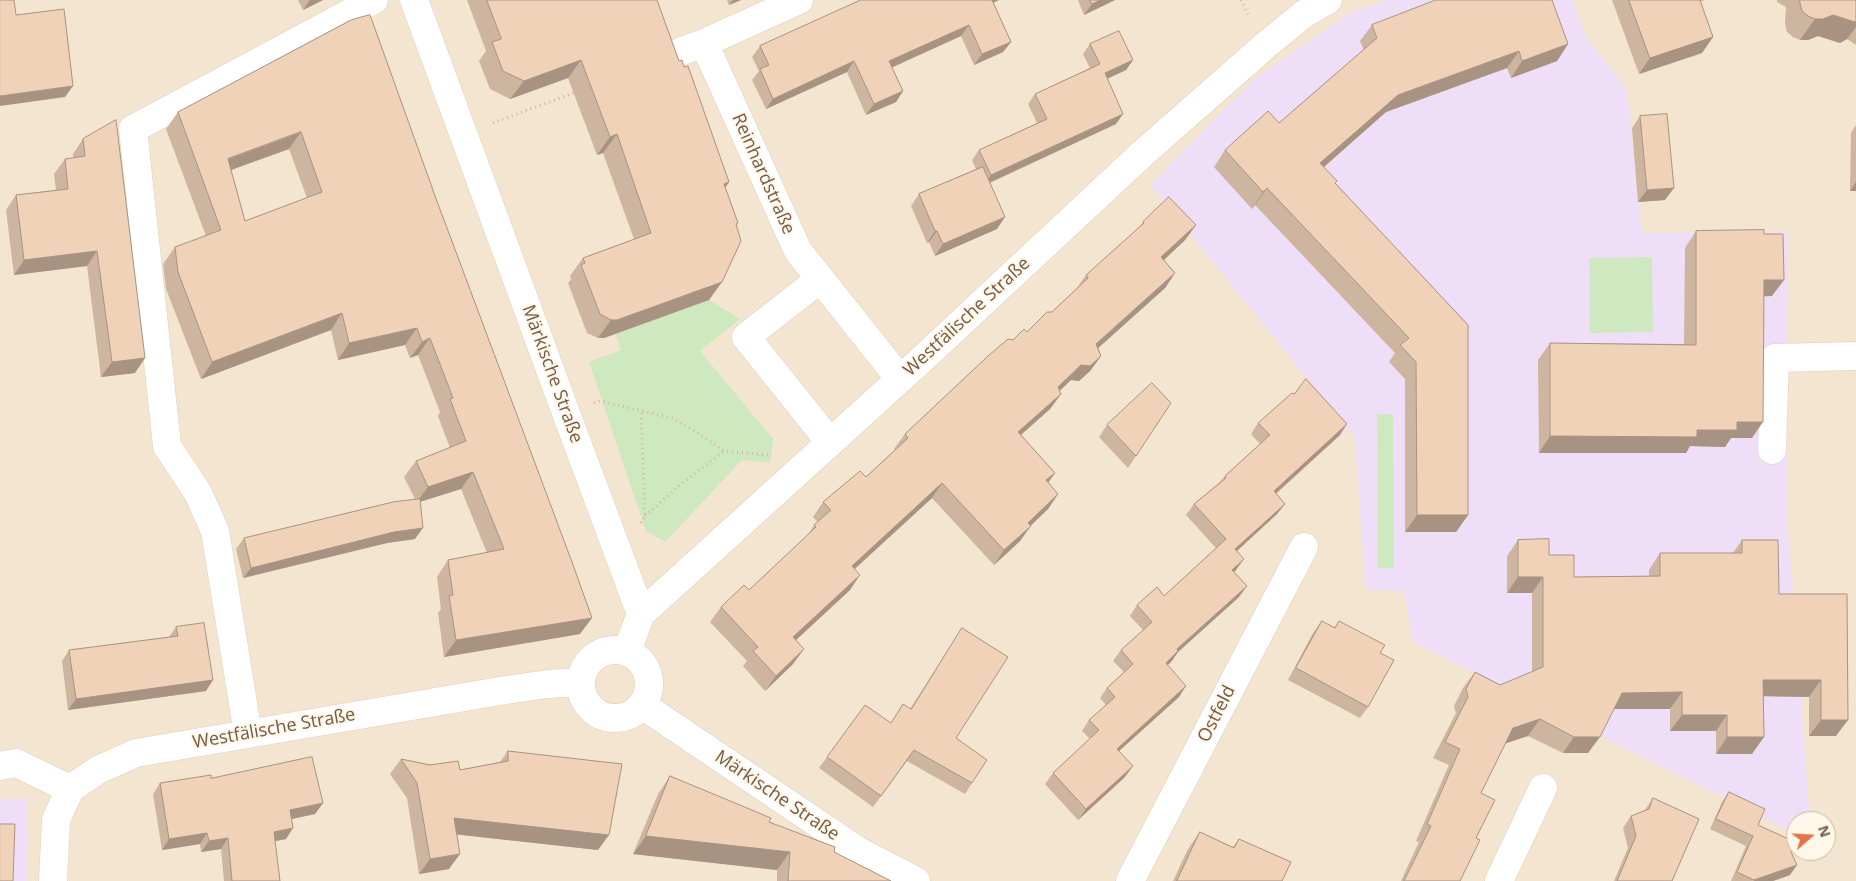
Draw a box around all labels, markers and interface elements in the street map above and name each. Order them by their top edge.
street label: Reinhardstraße [727,110,799,238]
street label: Westfälische Straße [899,253,1035,381]
street label: Märkische Straße [517,302,587,446]
street label: Ostfeld [1194,682,1240,746]
street label: Westfälische Straße [191,704,357,754]
street label: Märkische Straße [711,746,843,846]
north arrow [1786,811,1836,861]
text: N [1814,823,1836,840]

